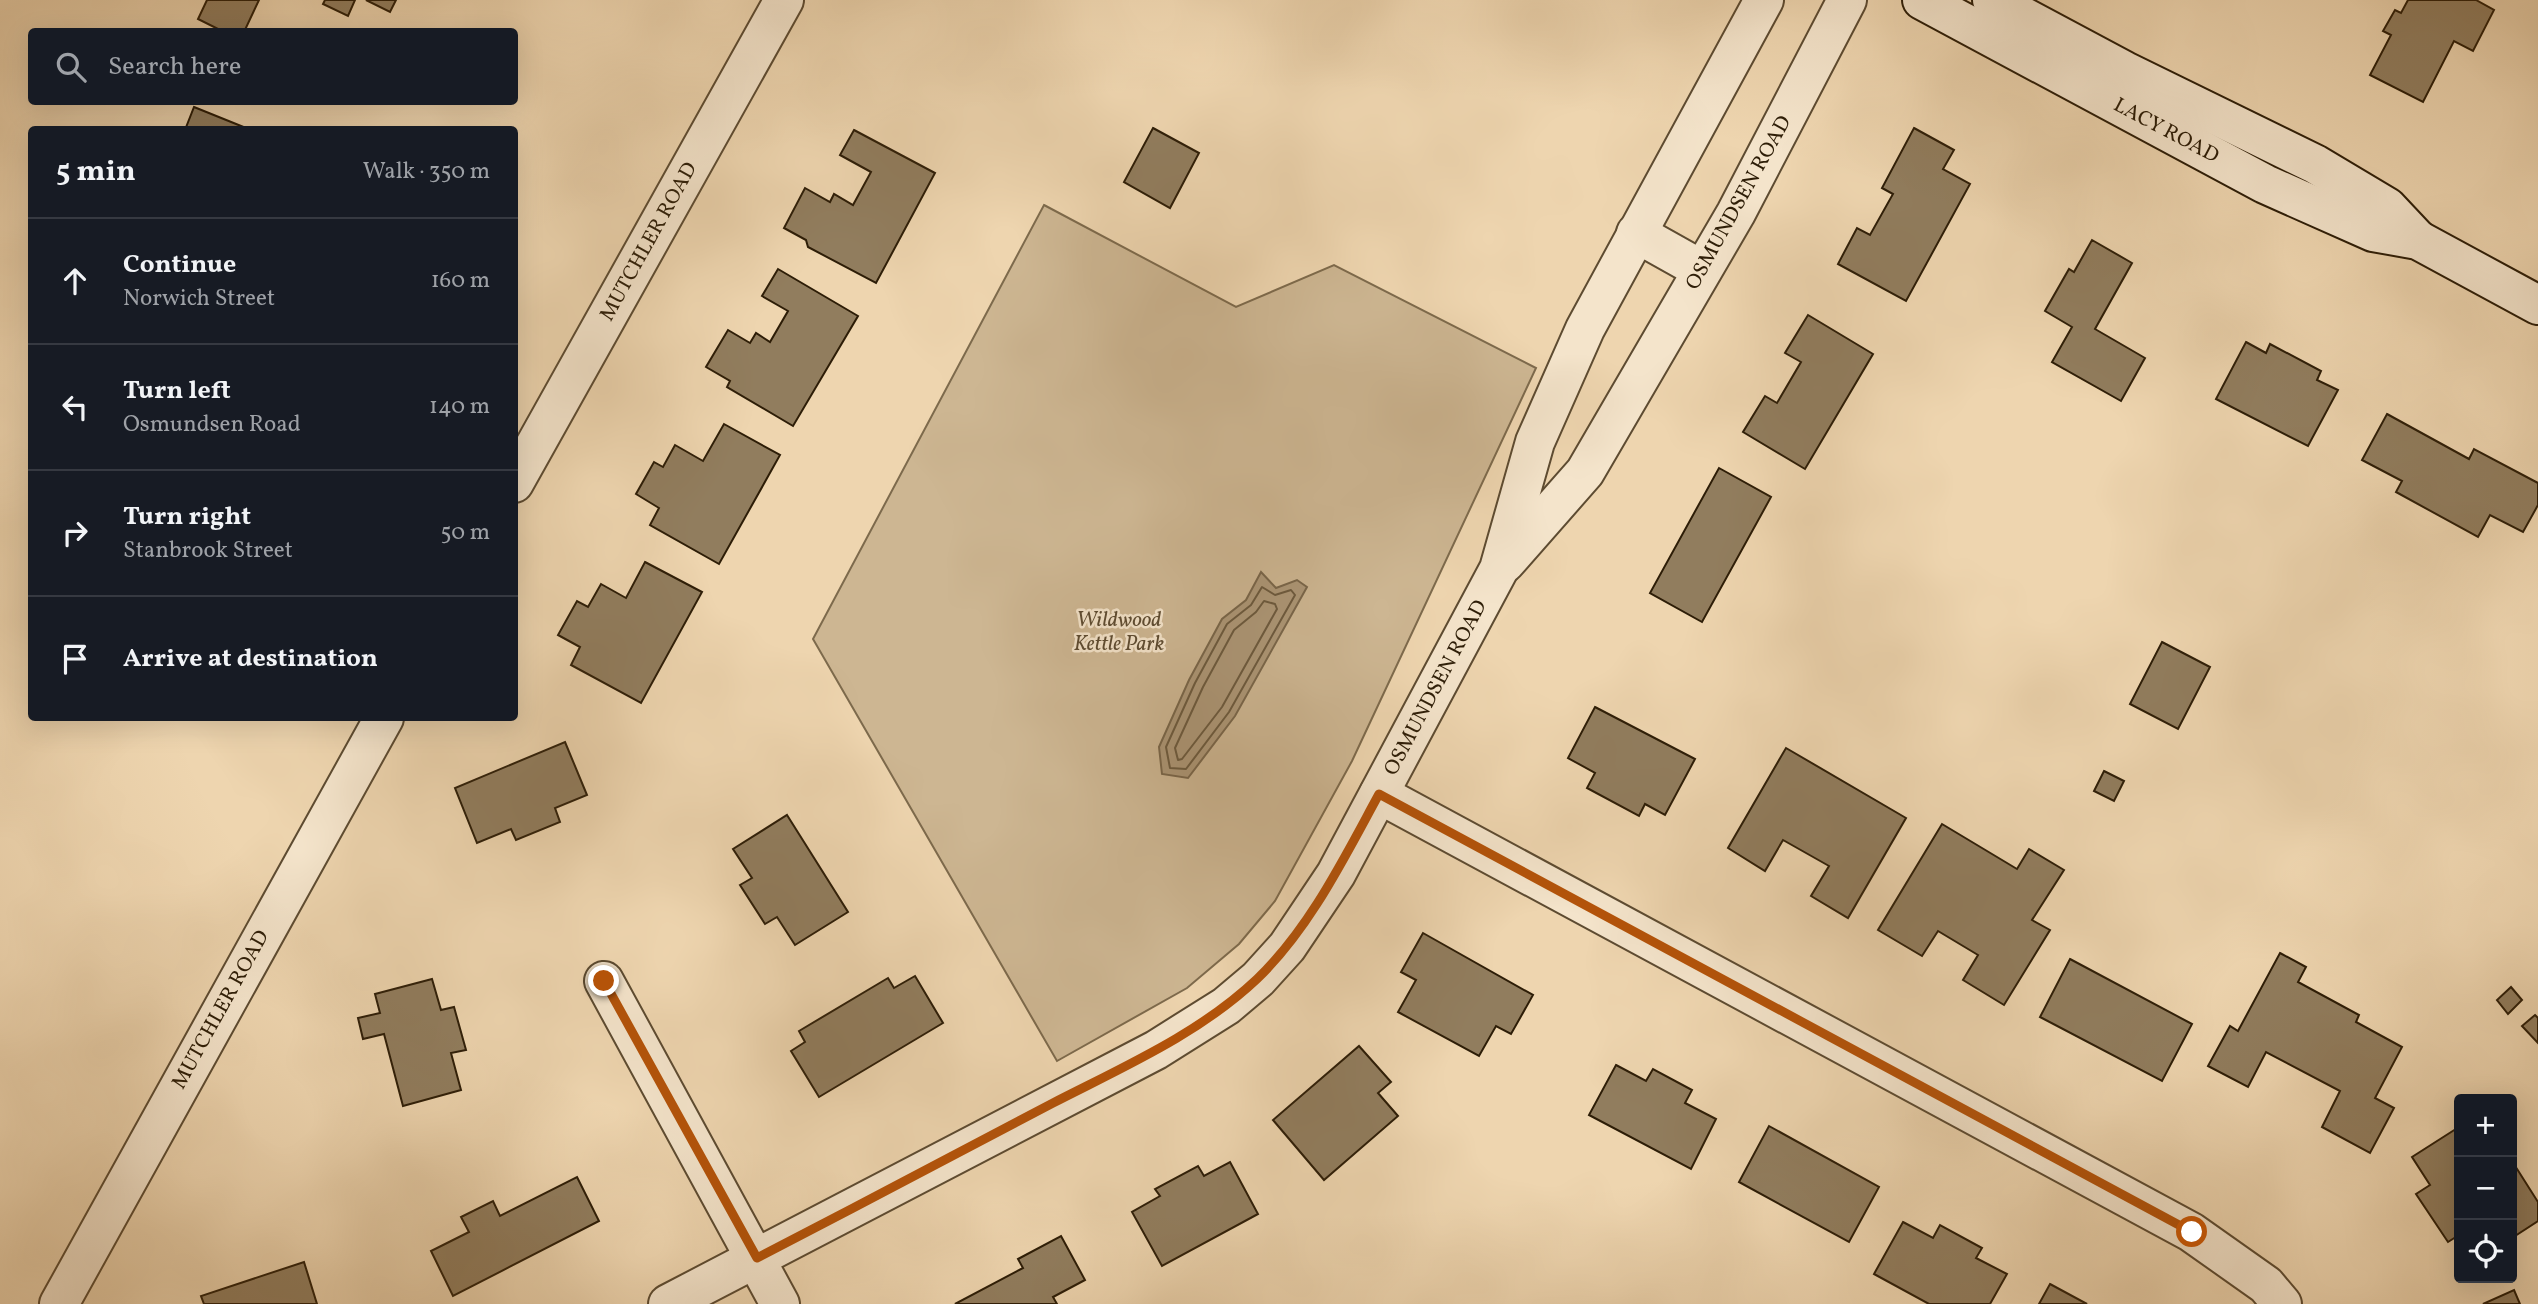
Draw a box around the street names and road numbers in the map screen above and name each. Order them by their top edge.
street label: LACY ROAD [2108,91,2224,171]
street label: OSMUNDSEN ROAD [1679,111,1799,295]
street label: MUTCHLER ROAD [593,157,705,327]
street label: OSMUNDSEN ROAD [1377,595,1495,781]
street label: MUTCHLER ROAD [165,925,277,1095]

